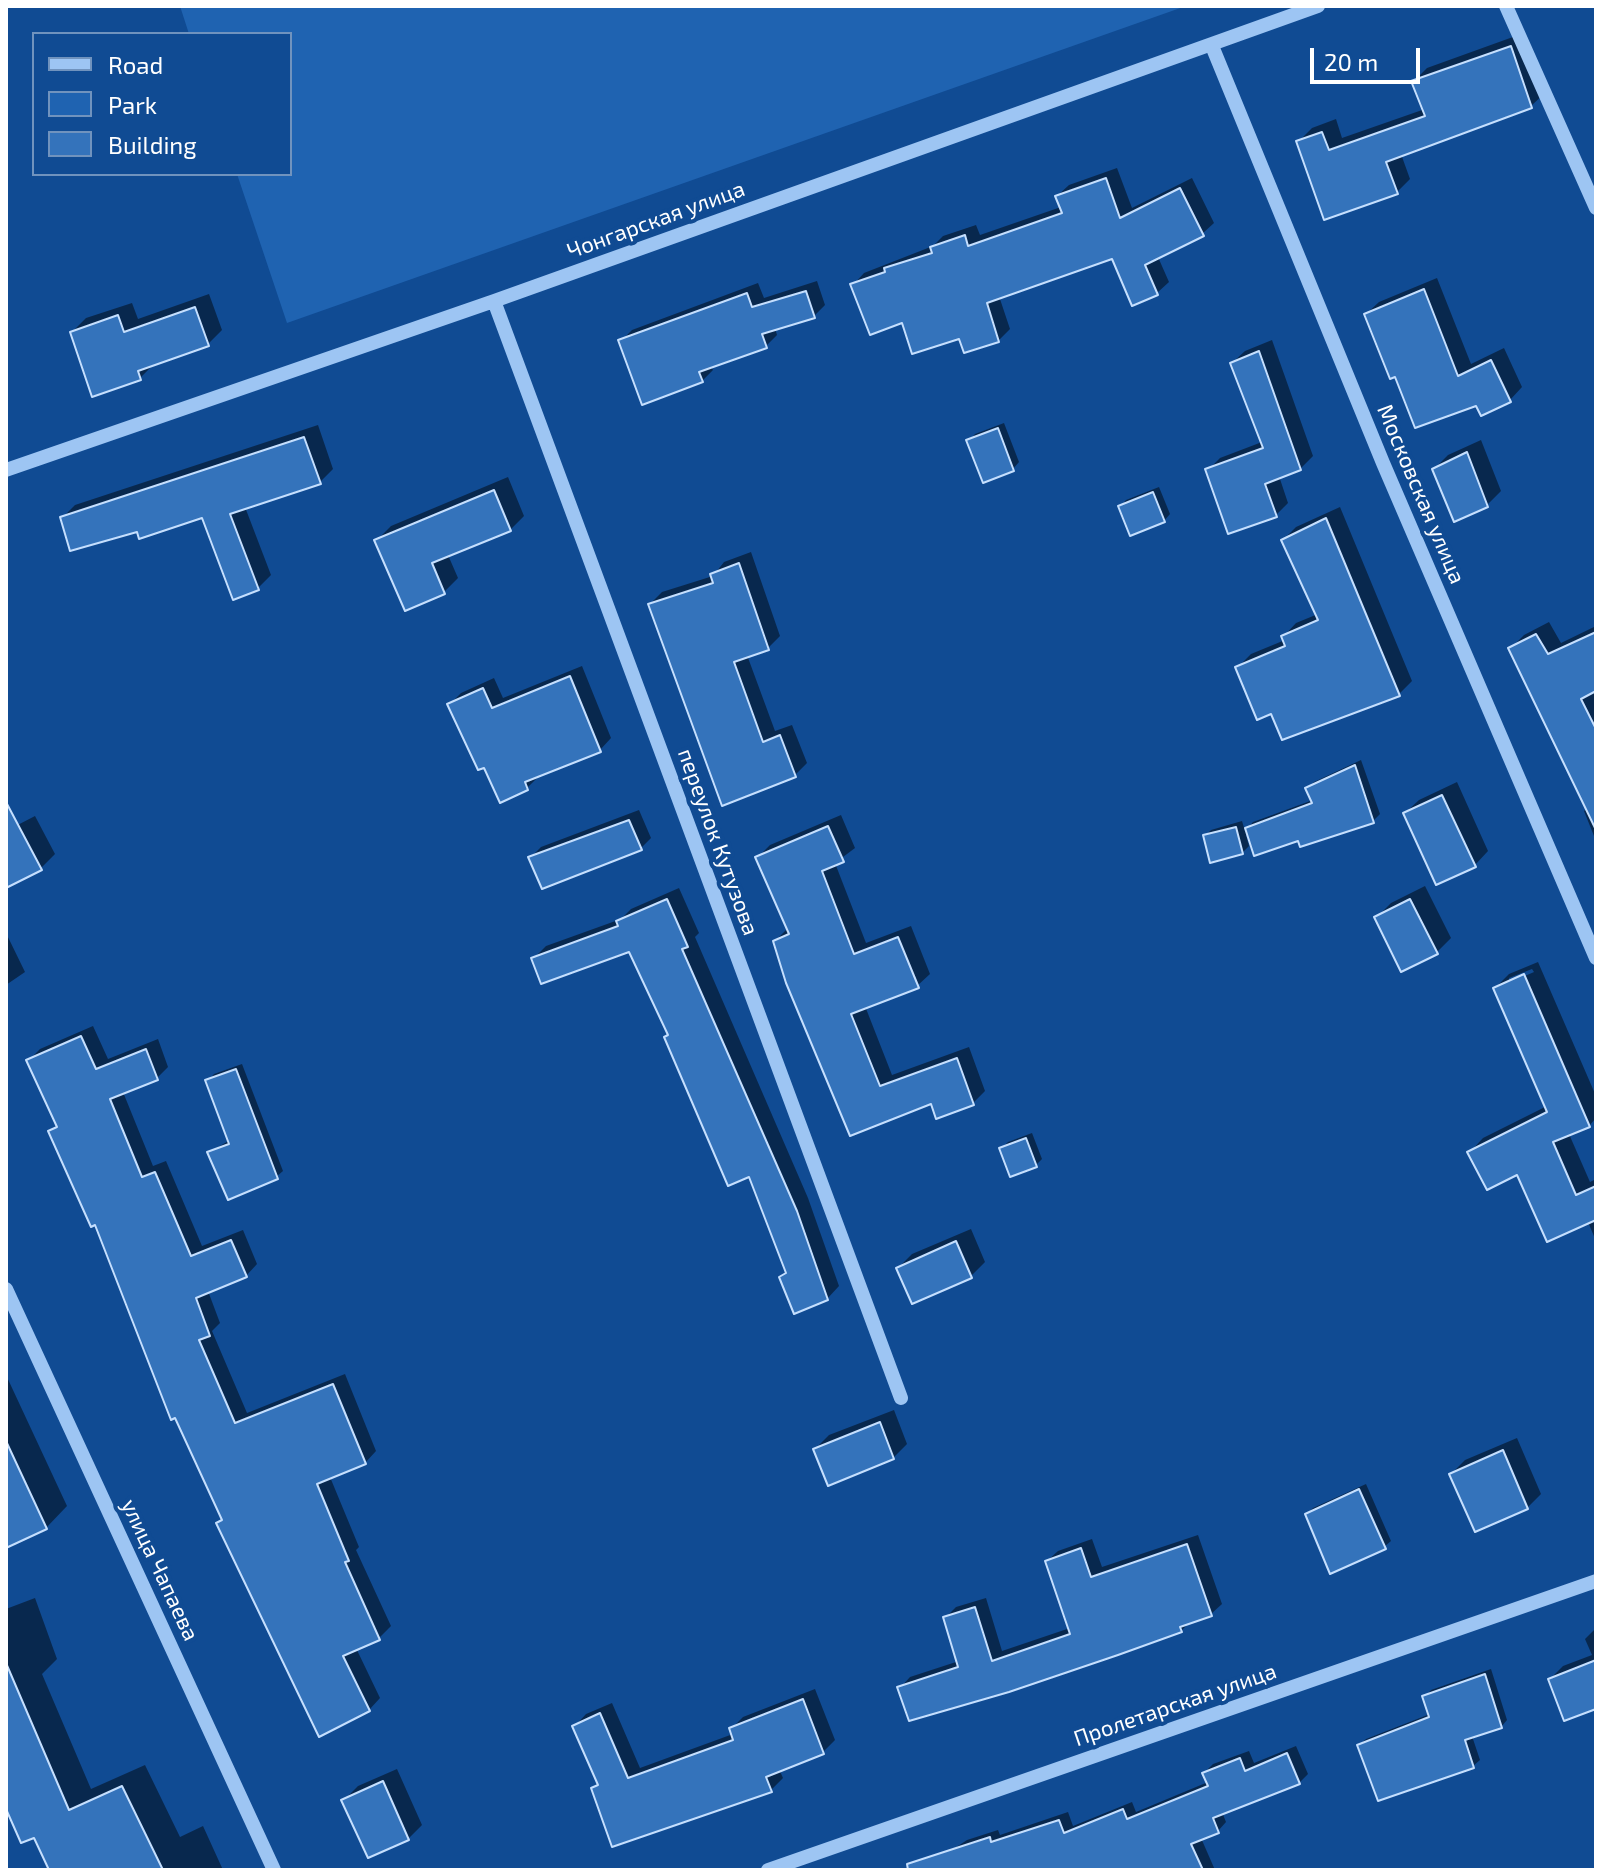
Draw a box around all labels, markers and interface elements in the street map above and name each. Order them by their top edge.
legend [32,32,292,176]
scale bar [1314,32,1424,82]
text: 20 m [1324,47,1378,76]
text: Road [108,50,163,79]
text: Park [108,90,157,119]
text: Building [108,130,197,159]
street label: Чонгарская улица [563,176,749,264]
street label: Московская улица [1371,400,1471,588]
street label: переулок Кутузова [672,745,764,939]
street label: улица Чапаева [116,1495,204,1645]
street label: Пролетарская улица [1070,1658,1280,1752]

